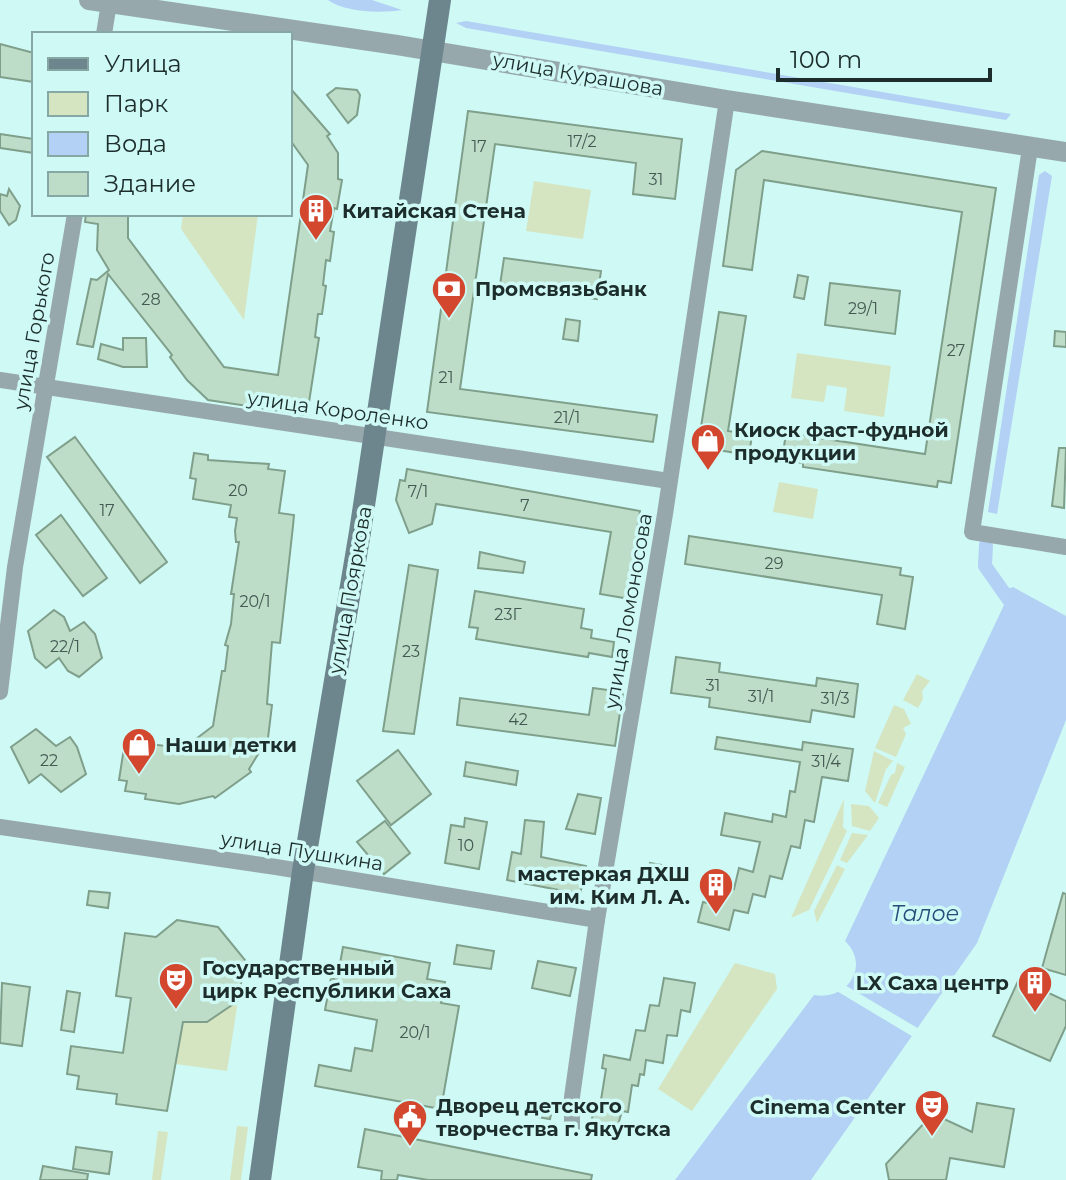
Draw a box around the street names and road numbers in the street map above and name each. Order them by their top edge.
street label: улица Курашова [490,47,665,101]
street label: улица Горького [8,250,60,413]
street label: улица Короленко [245,385,430,435]
street label: улица Пояркова [323,504,377,677]
street label: улица Ломоносова [599,511,657,712]
street label: улица Пушкина [218,826,385,876]

